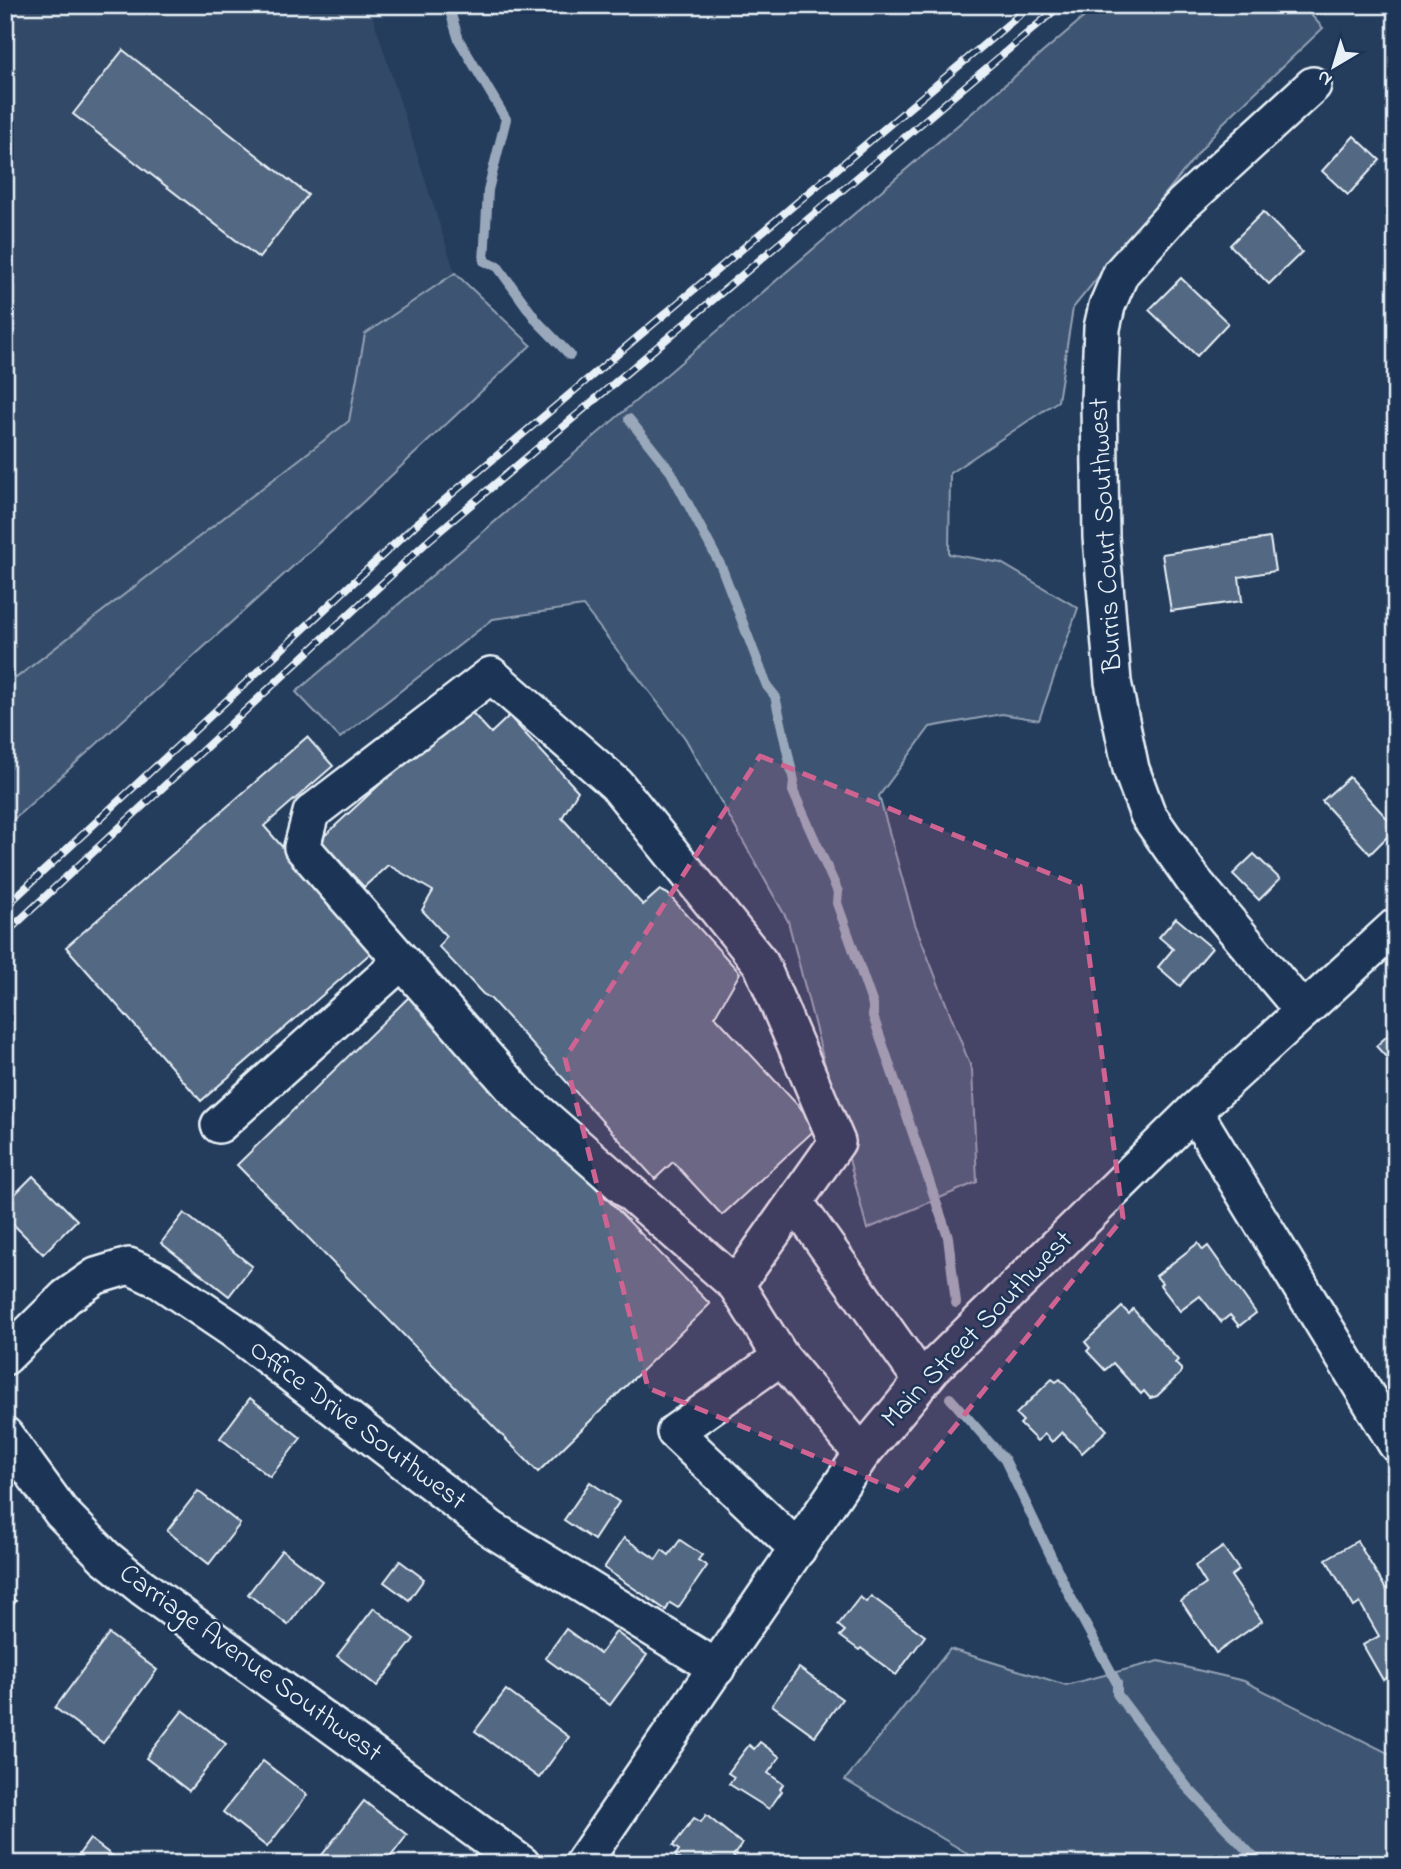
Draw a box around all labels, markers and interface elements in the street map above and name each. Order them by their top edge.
north arrow [1300,32,1370,102]
text: N [1312,63,1338,92]
street label: Burris Court Southwest [1079,397,1135,674]
street label: Main Street Southwest [873,1222,1083,1438]
street label: Office Drive Southwest [240,1330,474,1522]
street label: Carriage Avenue Southwest [110,1554,390,1774]

